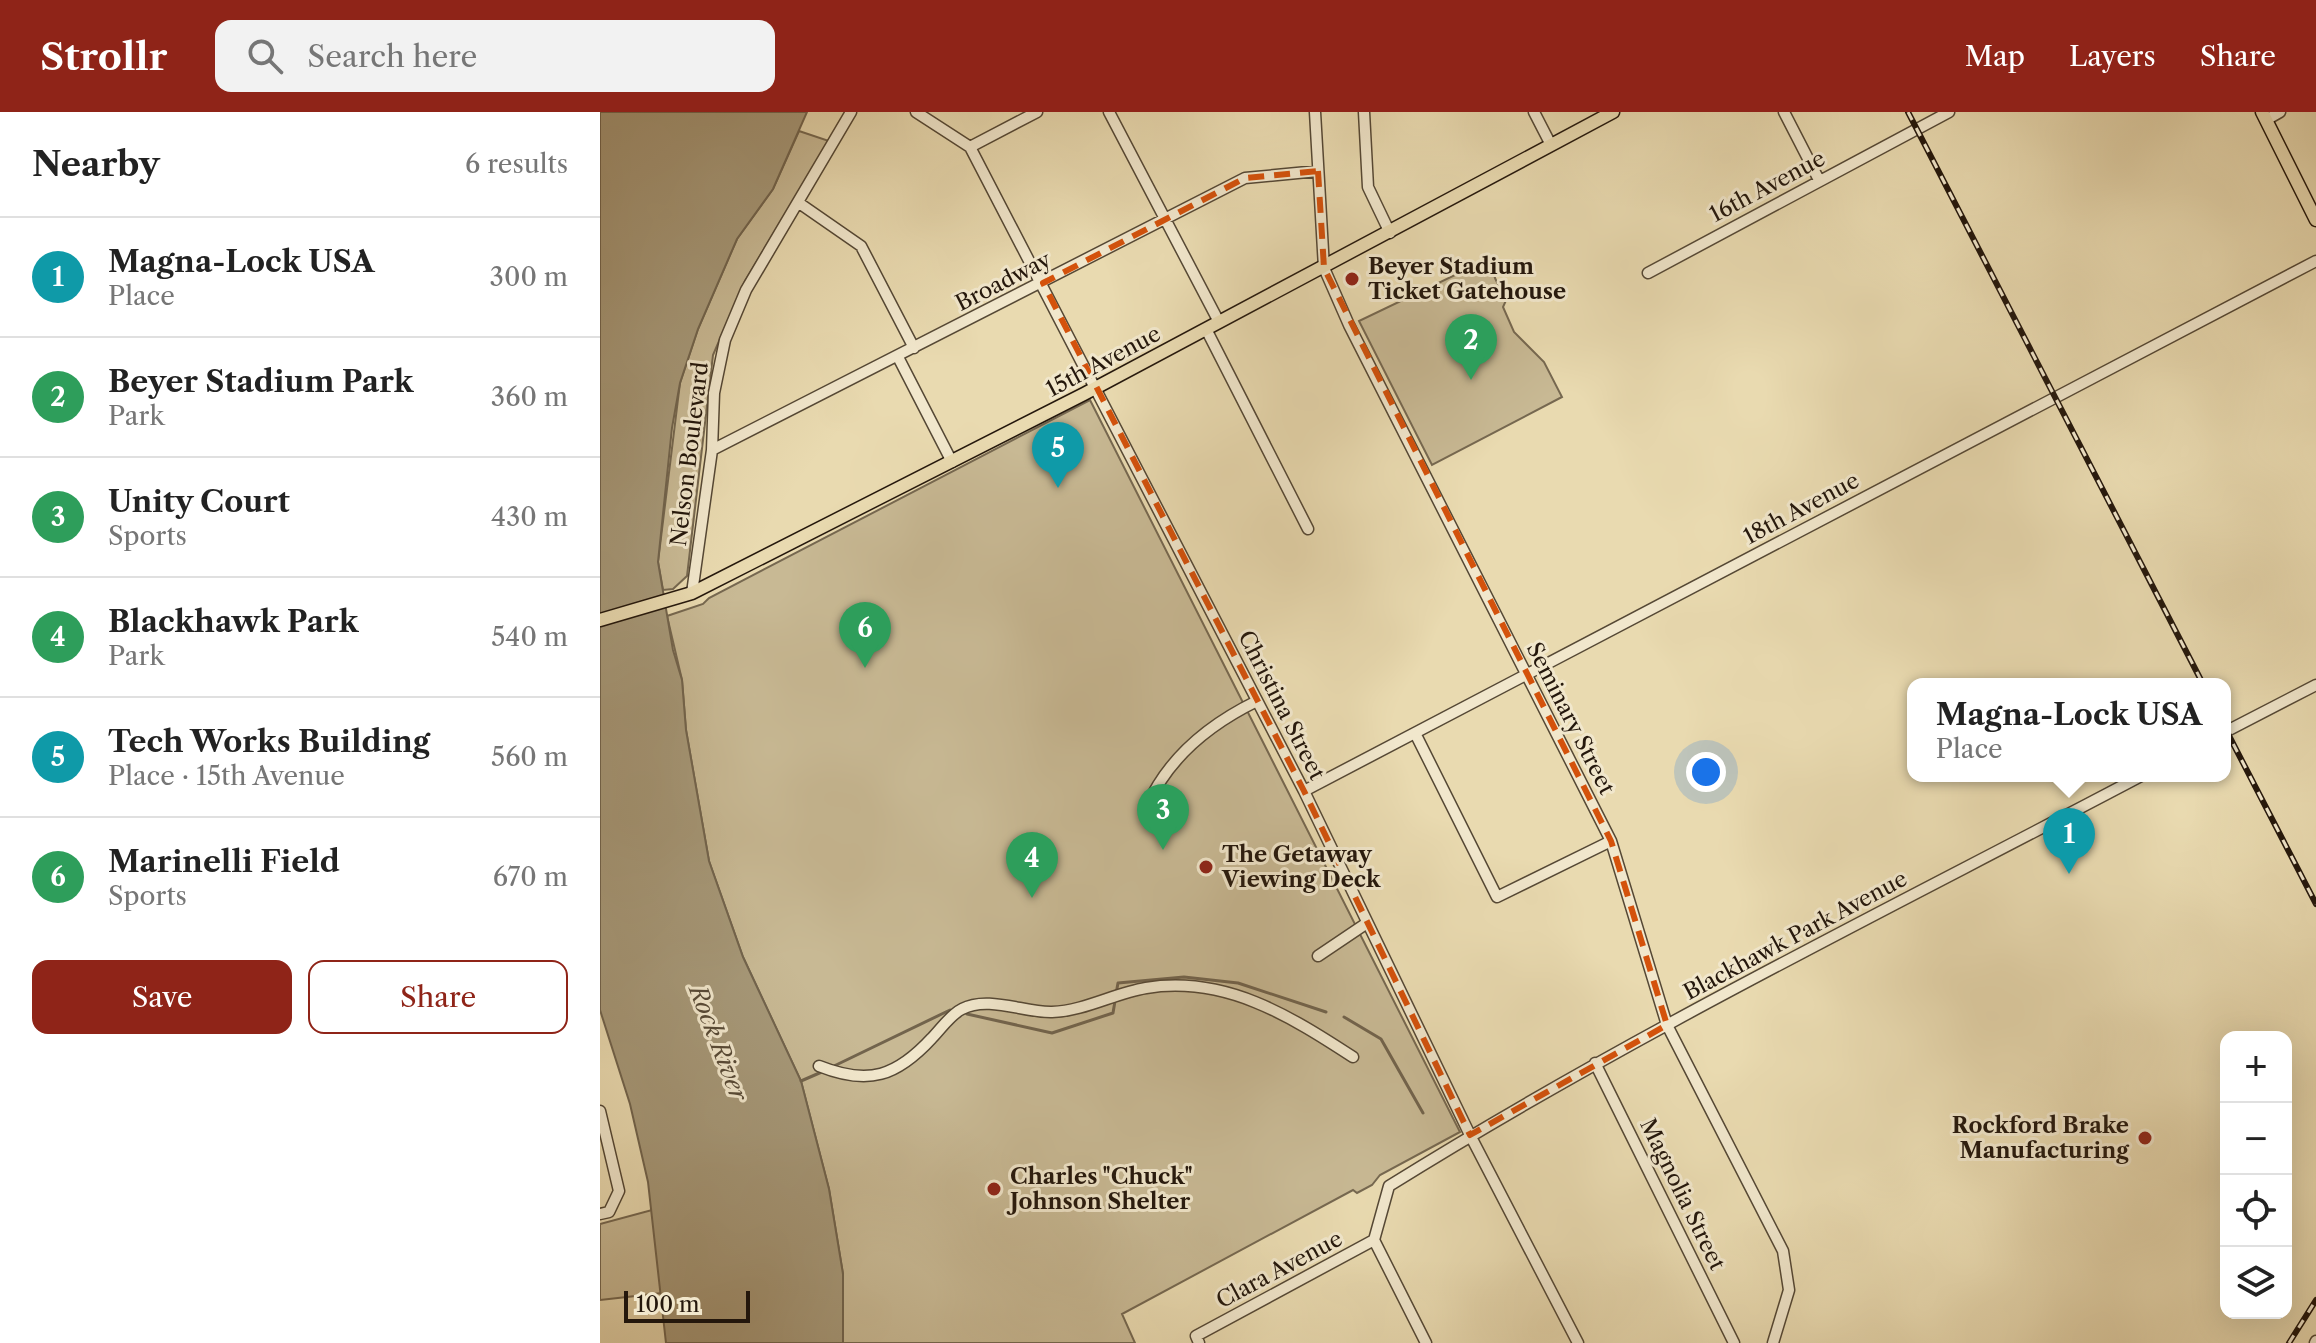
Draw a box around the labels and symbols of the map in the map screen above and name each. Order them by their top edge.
street label: 16th Avenue [1705,145,1830,228]
street label: Broadway [951,246,1056,317]
place label: Beyer Stadium Ticket Gatehouse [1368,253,1566,305]
marker: Beyer Stadium Ticket Gatehouse [1343,270,1361,288]
pin: 2 [1445,314,1497,380]
street label: 15th Avenue [1041,320,1165,403]
street label: Nelson Boulevard [665,360,714,548]
pin: 5 [1032,422,1084,488]
street label: 18th Avenue [1739,467,1864,550]
pin: 6 [839,602,891,668]
street label: Christina Street [1232,626,1331,785]
street label: Seminary Street [1521,638,1621,799]
your location [1686,752,1726,792]
pin: 3 [1137,784,1189,850]
pin: 1 [2043,808,2095,874]
pin: 4 [1006,832,1058,898]
place label: The Getaway Viewing Deck [1221,841,1381,893]
marker: The Getaway Viewing Deck [1197,858,1215,876]
street label: Blackhawk Park Avenue [1679,865,1912,1006]
water label: Rock River [682,979,754,1106]
place label: Rockford Brake Manufacturing [1952,1112,2130,1164]
street label: Magnolia Street [1634,1114,1731,1275]
marker: Rockford Brake Manufacturing [2136,1129,2154,1147]
place label: Charles "Chuck" Johnson Shelter [1006,1163,1193,1215]
marker: Charles "Chuck" Johnson Shelter [985,1180,1003,1198]
street label: Clara Avenue [1212,1225,1347,1314]
scale bar [624,1287,750,1323]

